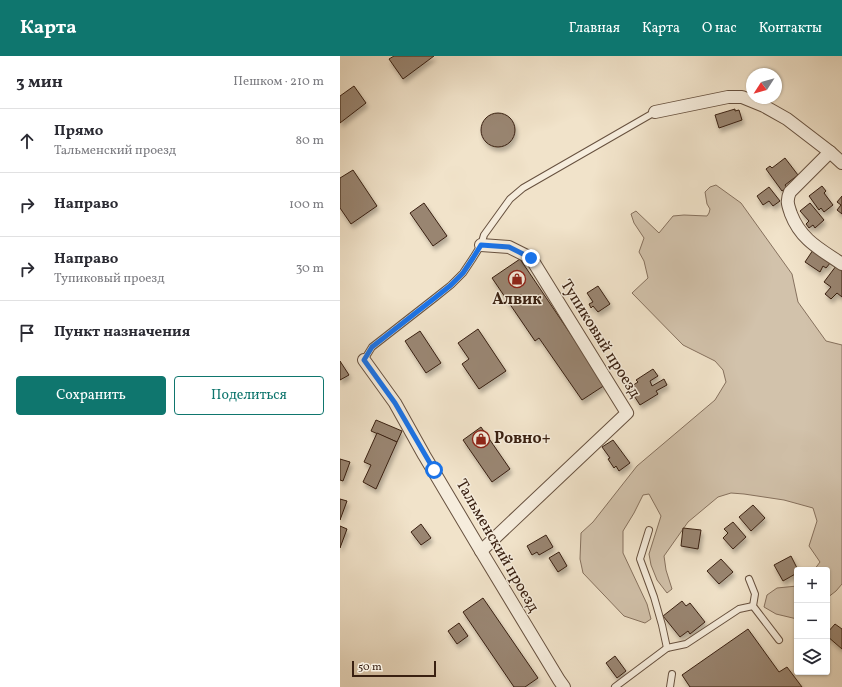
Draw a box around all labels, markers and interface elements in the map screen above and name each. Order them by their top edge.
text: Карта [20,15,77,41]
text: Главная [569,19,620,38]
text: Карта [642,19,680,38]
text: О нас [702,19,737,38]
text: Контакты [759,19,822,38]
north arrow [746,68,782,104]
text: 3 мин [16,71,63,94]
text: Пешком · 210 m [233,73,324,91]
text: Прямо [54,121,103,142]
icon: ahead [16,130,38,152]
text: 80 m [295,132,324,150]
text: Тальменский проезд [54,142,176,160]
icon: right [16,194,38,216]
text: Направо [54,194,118,215]
text: 100 m [289,196,324,214]
text: Направо [54,249,118,270]
route end [522,249,540,267]
icon: right [16,258,38,280]
text: 30 m [296,260,324,278]
shop icon: Алвик [507,269,527,289]
text: Тупиковый проезд [54,270,165,288]
street label: Тупиковый проезд [555,276,645,402]
place label: Алвик [492,289,542,311]
icon: arrive [16,322,38,344]
text: Пункт назначения [54,322,190,343]
button: Сохранить [16,376,166,415]
button: Поделиться [174,376,324,415]
place label: Ровно+ [494,428,551,450]
shop icon: Ровно+ [471,429,491,449]
route start [425,461,443,479]
street label: Тальменский проезд [450,475,544,617]
map controls [794,567,830,675]
button: + [794,567,830,603]
button: − [794,603,830,639]
button: layers [794,639,830,675]
scale bar [352,659,436,678]
text: 50 m [358,660,382,675]

